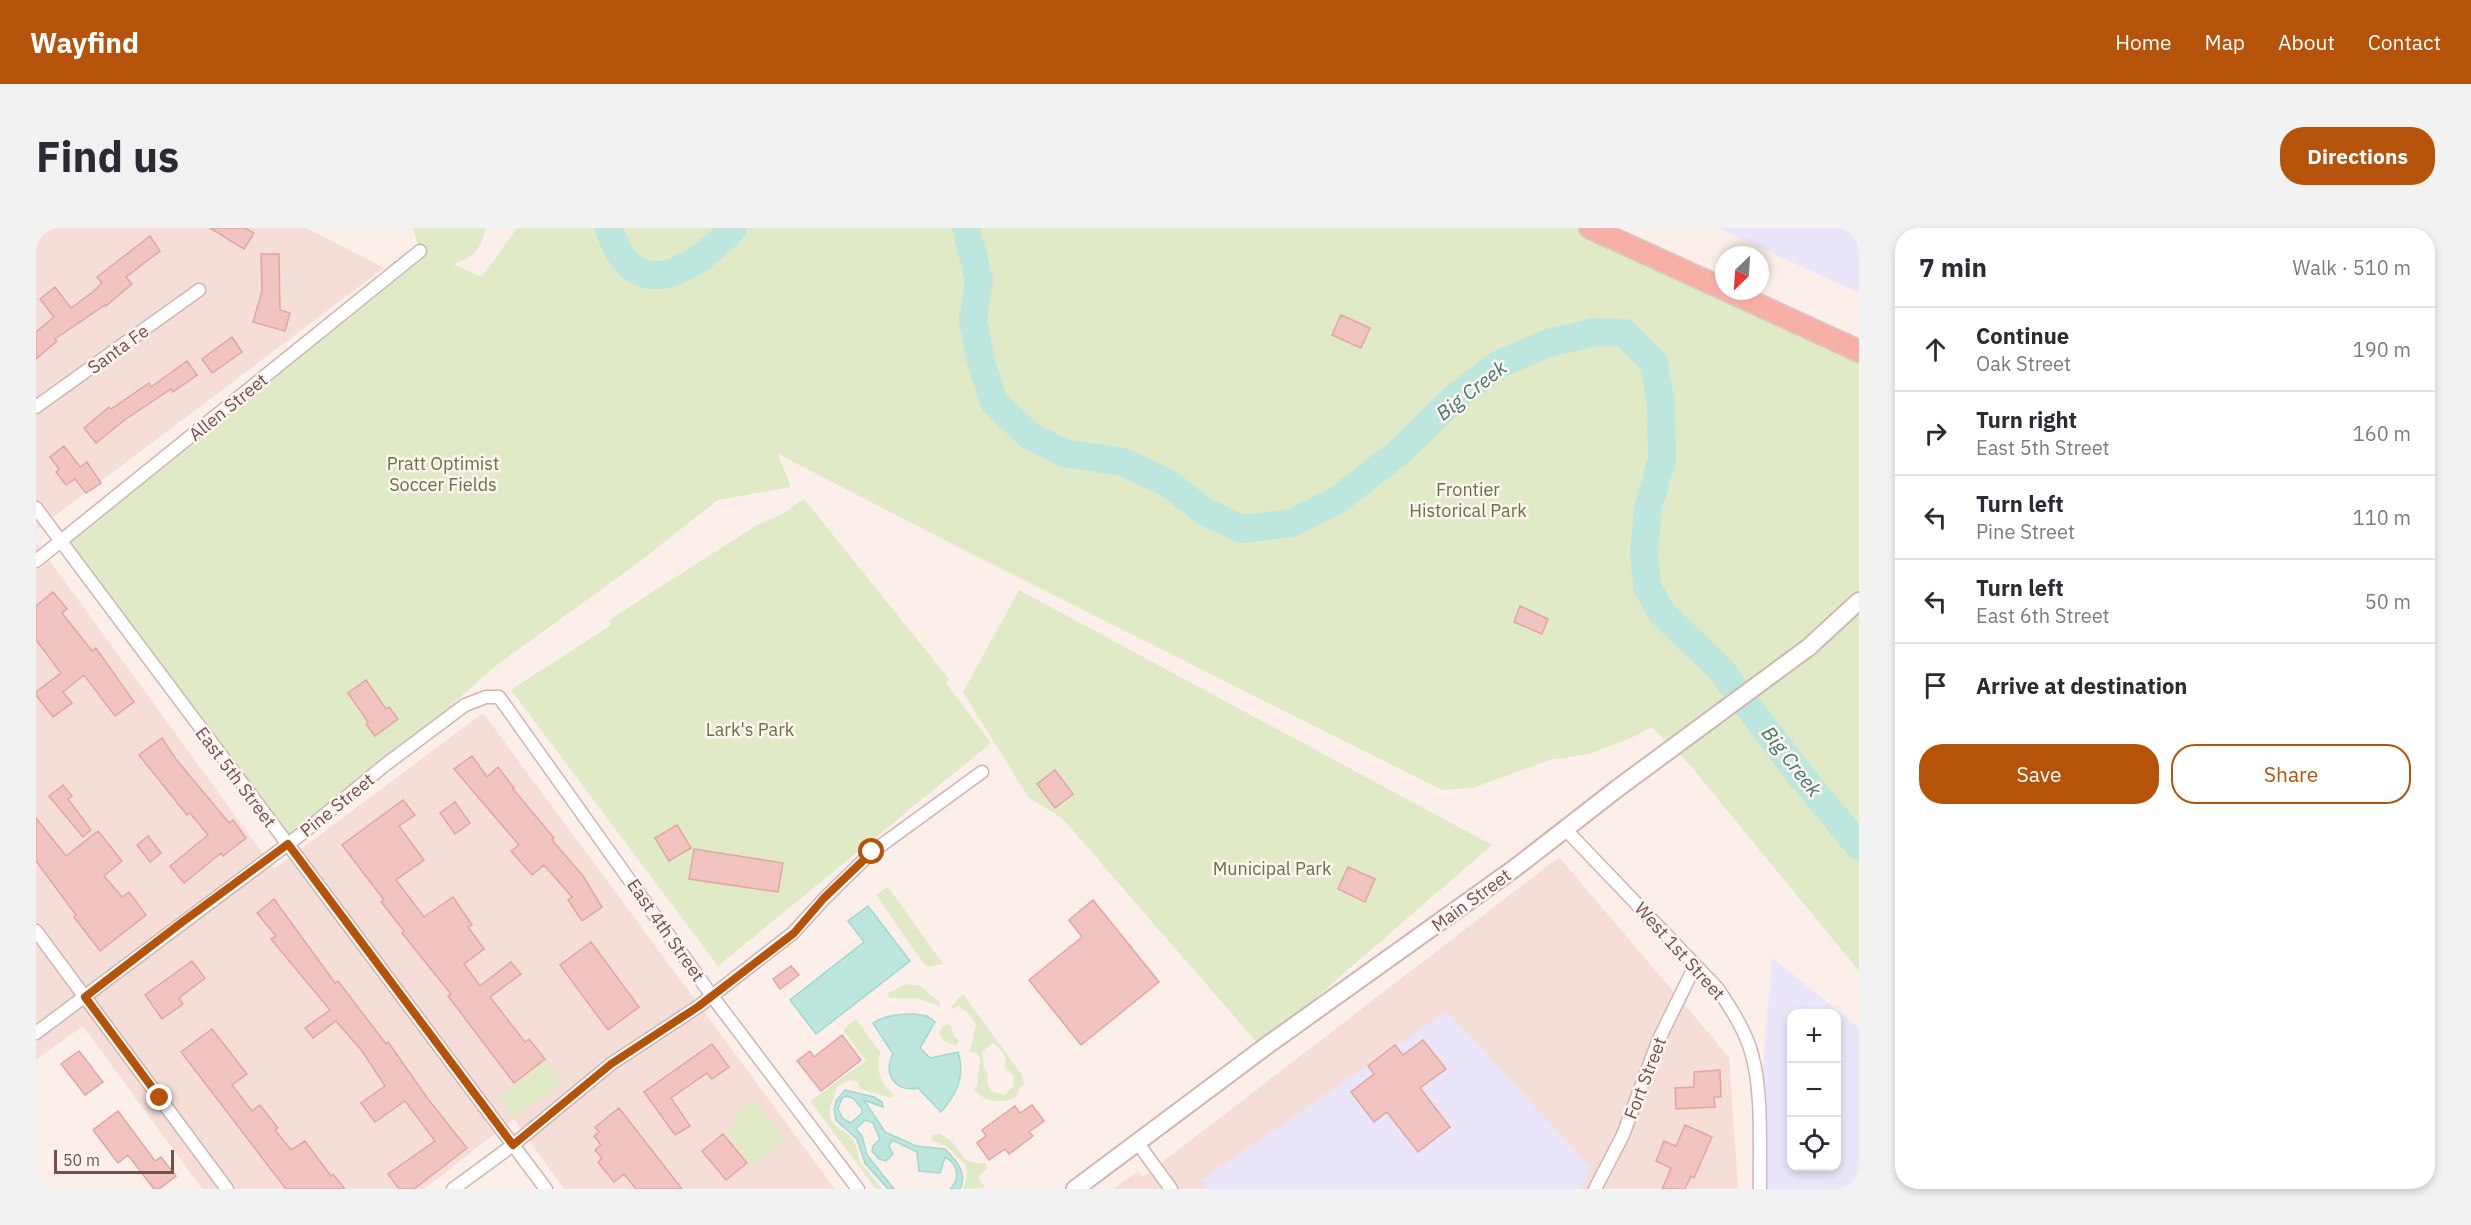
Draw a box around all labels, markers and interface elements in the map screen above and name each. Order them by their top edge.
text: Wayfind [30,24,139,61]
text: Home [2115,28,2172,56]
text: Map [2205,28,2245,56]
text: About [2278,28,2335,56]
text: Contact [2368,28,2441,56]
button: Directions [2280,127,2435,185]
text: Find us [36,129,179,184]
north arrow [1715,246,1769,300]
text: 7 min [1919,250,1987,284]
text: Walk · 510 m [2293,254,2411,281]
street label: Santa Fe [83,319,153,379]
text: Continue [1976,321,2069,350]
icon: ahead [1919,333,1952,366]
text: 190 m [2353,336,2411,363]
text: Oak Street [1976,350,2071,377]
water label: Big Creek [1430,354,1512,426]
street label: Allen Street [184,368,272,446]
text: Turn right [1976,405,2077,434]
icon: right [1919,417,1952,450]
text: 160 m [2353,420,2411,447]
text: East 5th Street [1976,434,2110,461]
park label: Pratt Optimist Soccer Fields [387,452,499,496]
park label: Frontier Historical Park [1409,478,1527,522]
text: Turn left [1976,489,2064,518]
icon: left [1919,501,1952,534]
text: 110 m [2353,504,2411,531]
text: Pine Street [1976,518,2075,545]
text: Turn left [1976,573,2064,602]
icon: left [1919,585,1952,618]
text: 50 m [2365,588,2411,615]
text: East 6th Street [1976,602,2110,629]
icon: arrive [1919,669,1952,702]
text: Arrive at destination [1976,671,2187,700]
park label: Lark's Park [706,718,795,741]
water label: Big Creek [1756,720,1828,802]
street label: East 5th Street [191,722,281,832]
button: Save [1919,744,2159,804]
button: Share [2171,744,2411,804]
street label: Pine Street [295,768,379,842]
route start [858,838,884,864]
park label: Municipal Park [1213,857,1332,880]
street label: Main Street [1427,863,1515,937]
street label: East 4th Street [622,874,710,986]
street label: West 1st Street [1630,897,1730,1005]
map controls [1787,1009,1841,1171]
button: + [1787,1009,1841,1063]
street label: Fort Street [1619,1034,1671,1122]
button: − [1787,1063,1841,1117]
route end [146,1084,172,1110]
button: locate [1787,1117,1841,1171]
scale bar [54,1147,174,1174]
text: 50 m [63,1150,100,1170]

